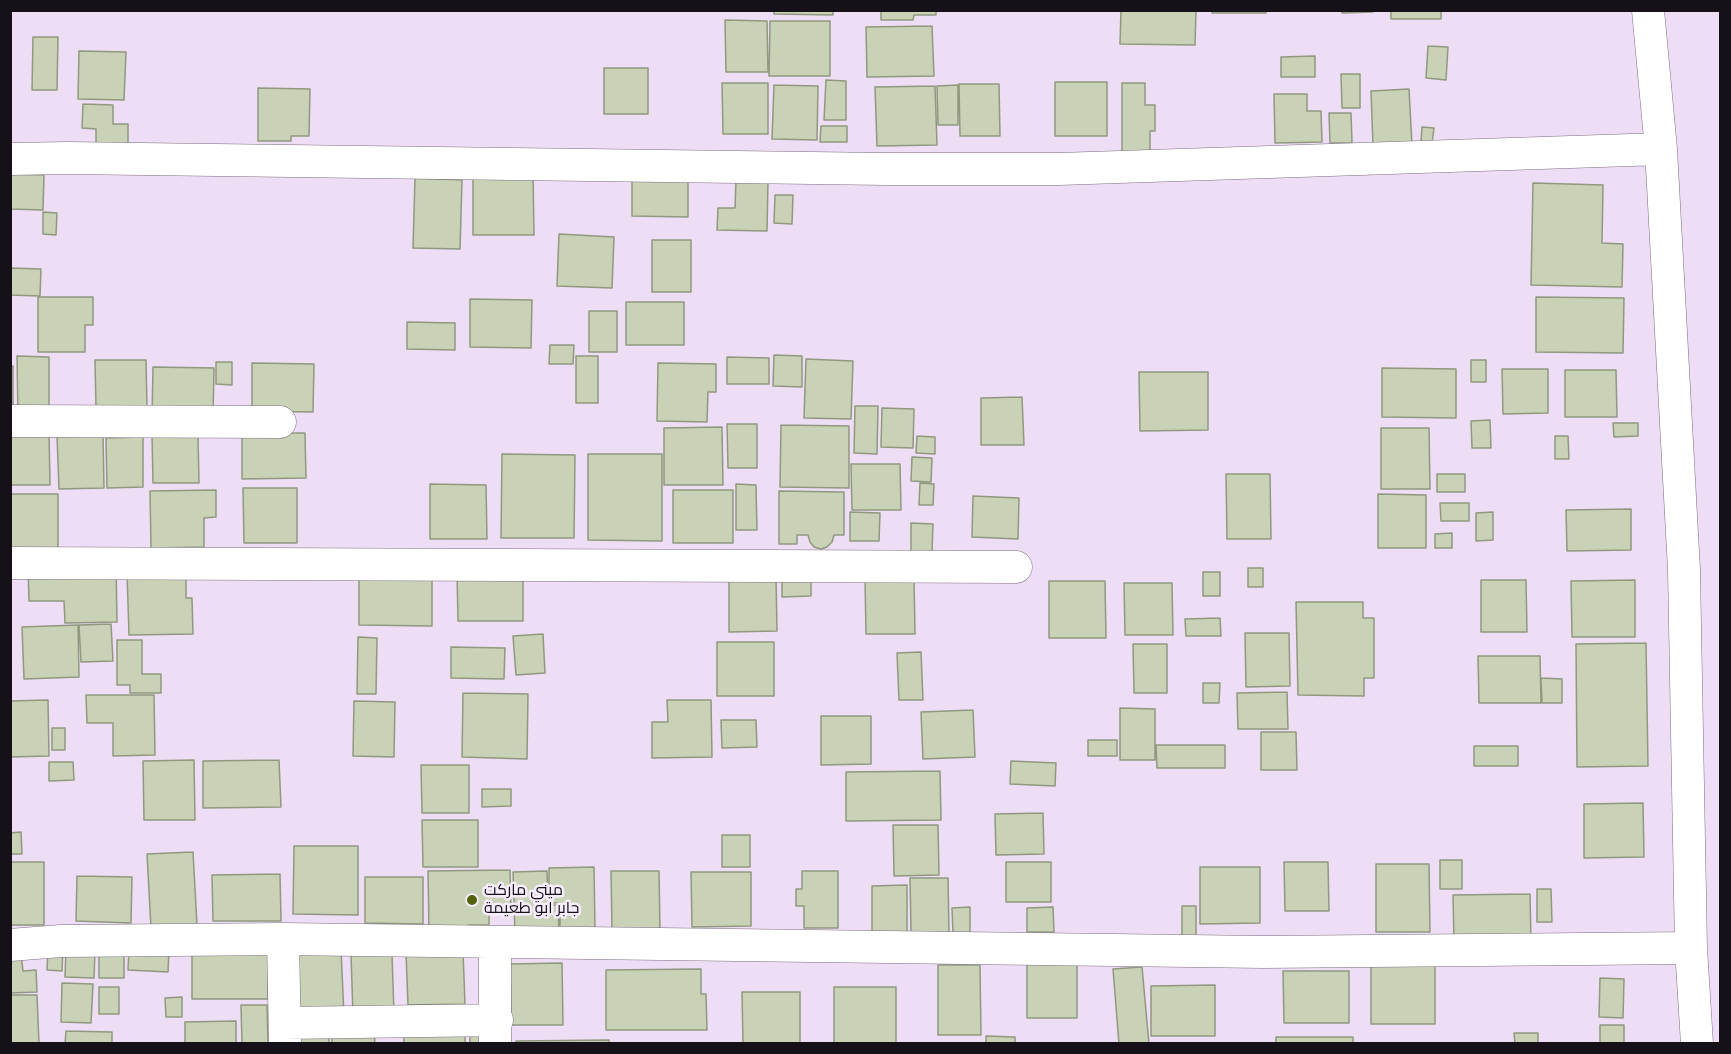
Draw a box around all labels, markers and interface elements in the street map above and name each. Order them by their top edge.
place label: ميني ماركت جابر ابو طعيمة [484,881,579,919]
marker: ميني ماركت جابر ابو طعيمة [465,893,479,907]

